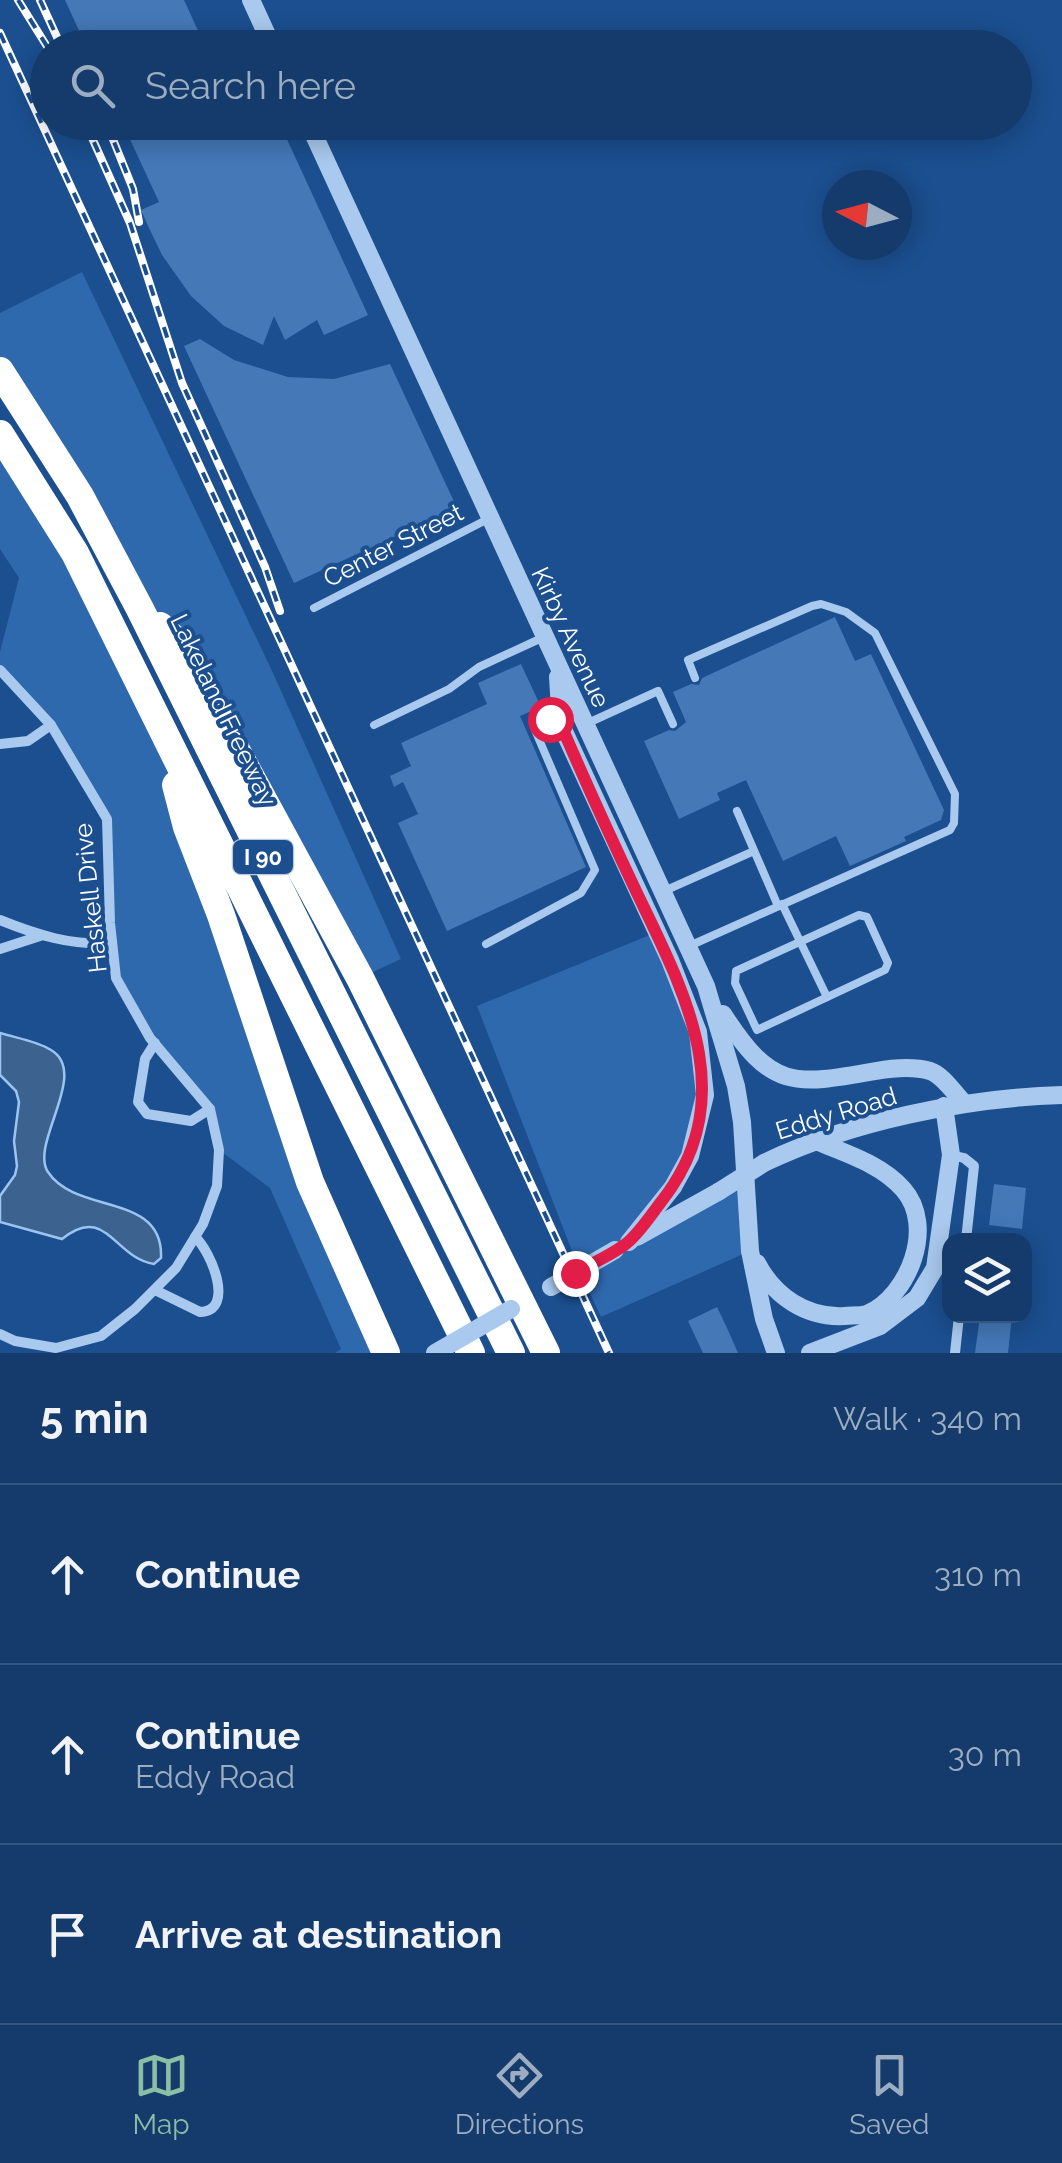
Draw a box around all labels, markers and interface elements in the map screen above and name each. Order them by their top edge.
search box [30,30,1032,140]
icon: search [65,58,120,113]
text: Search here [145,63,356,108]
north arrow [822,170,912,260]
street label: Center Street [318,497,469,593]
street label: Kirby Avenue [525,562,617,712]
street label: Lakeland Freeway [164,609,284,811]
route start [528,697,574,743]
street label: Haskell Drive [67,822,113,974]
road number: I 90 [233,840,293,874]
street label: Eddy Road [772,1080,900,1146]
map controls [942,1233,1032,1323]
button: layers [942,1233,1032,1323]
route end [553,1251,599,1297]
text: 5 min [40,1394,149,1443]
text: Walk · 340 m [833,1400,1022,1437]
icon: ahead [40,1547,95,1602]
text: Continue [135,1552,300,1597]
text: 310 m [934,1556,1022,1593]
text: Continue [135,1713,300,1758]
icon: ahead [40,1727,95,1782]
text: 30 m [948,1736,1022,1773]
text: Eddy Road [135,1758,295,1795]
icon: arrive [40,1907,95,1962]
text: Arrive at destination [135,1912,502,1957]
tab: Map [133,2048,190,2141]
tab: Directions [455,2048,584,2141]
tab: Saved [849,2048,929,2141]

